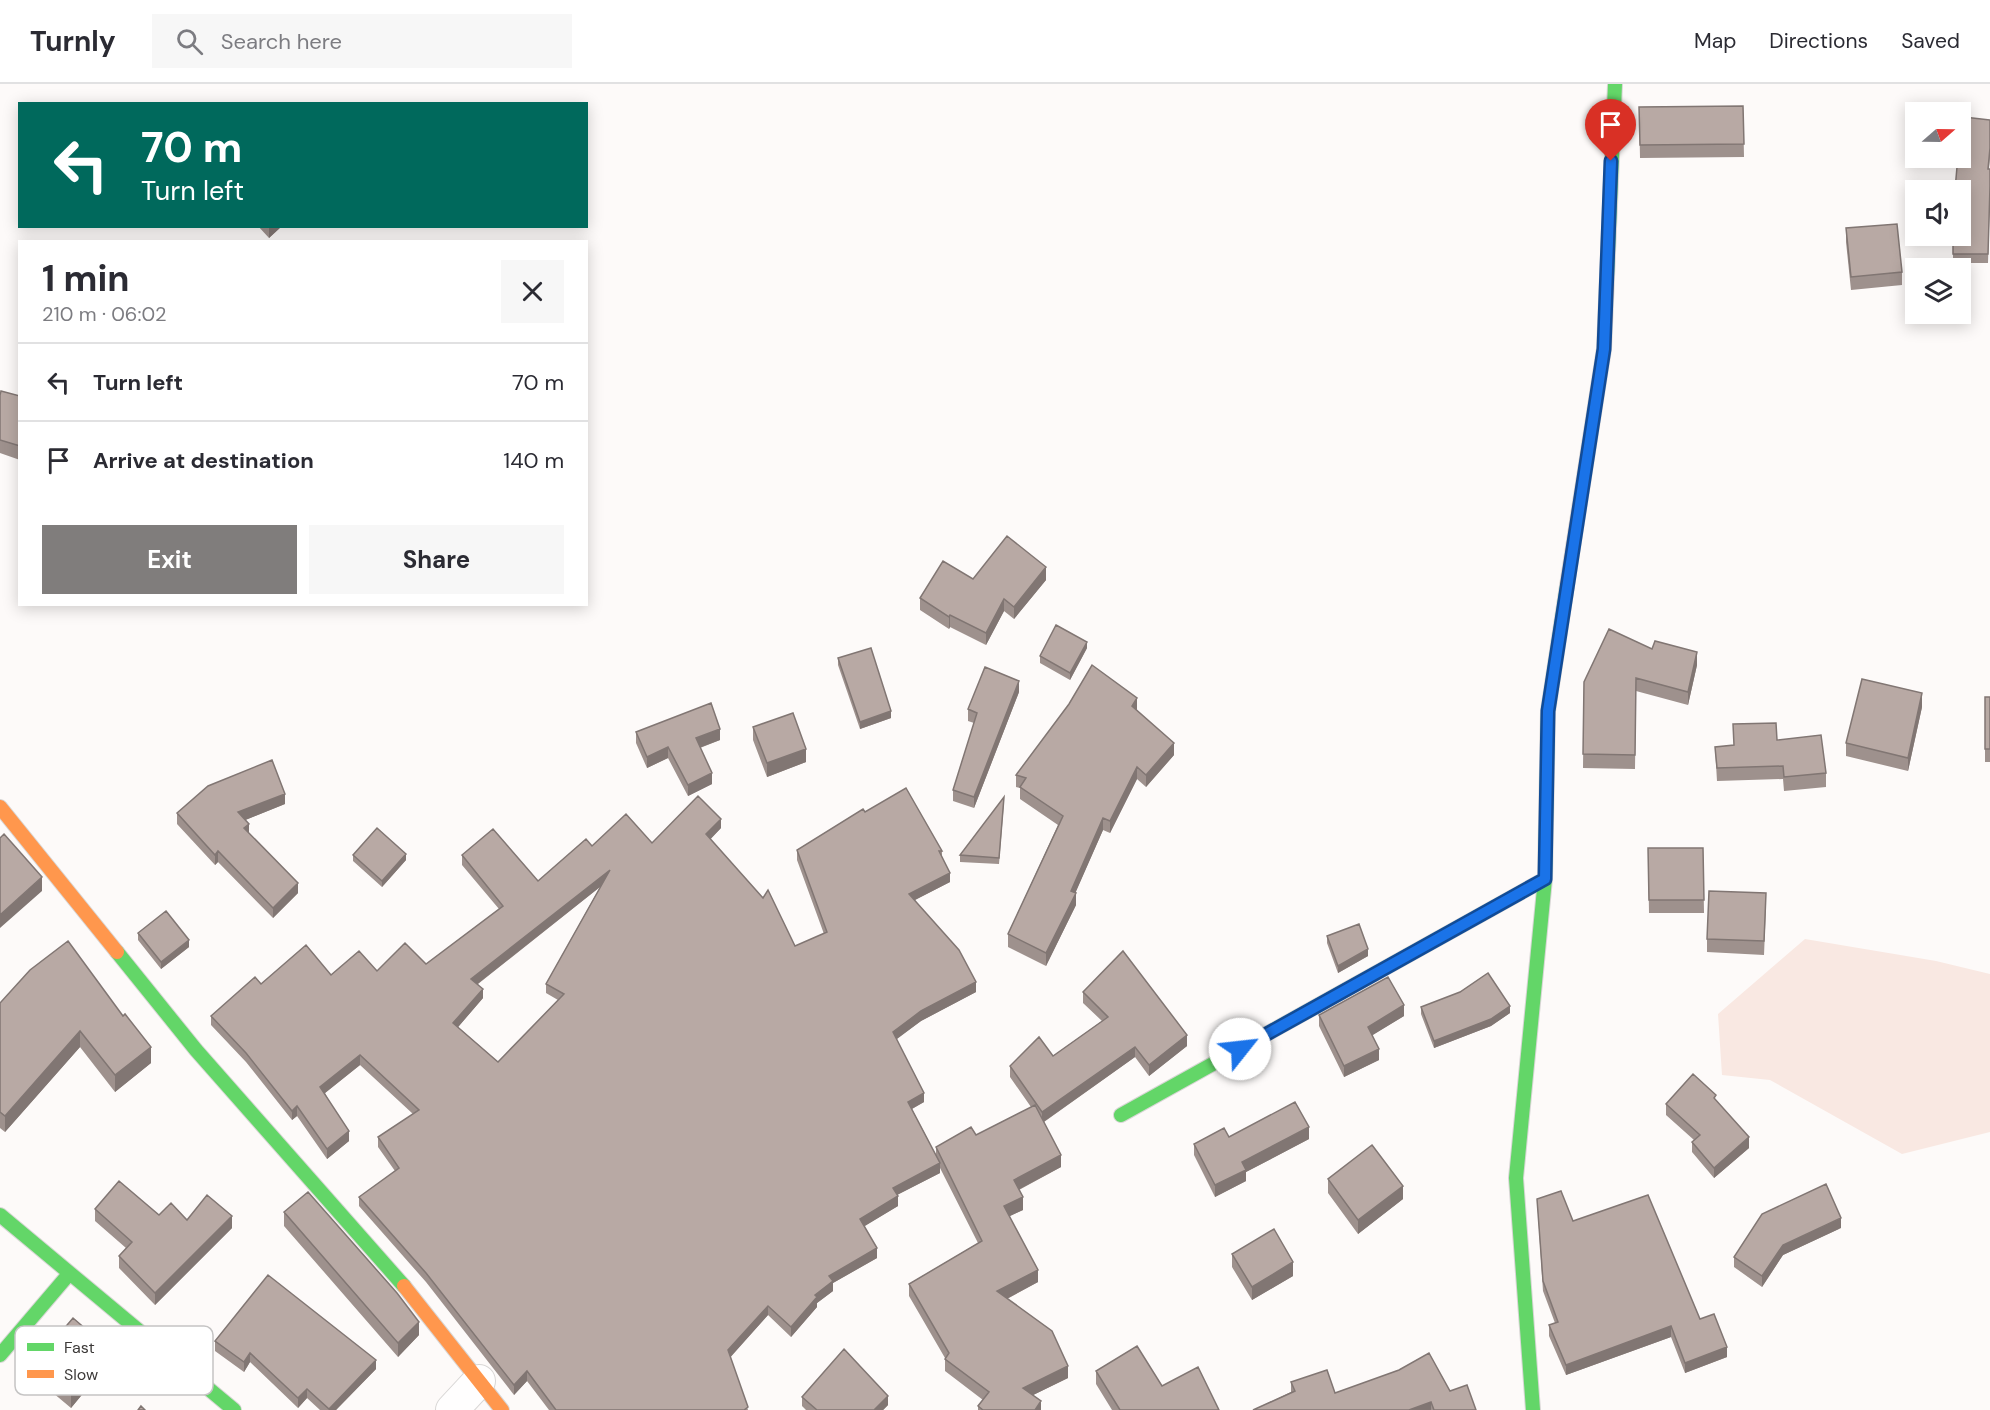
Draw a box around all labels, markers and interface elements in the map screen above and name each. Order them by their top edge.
search box [152,14,572,68]
text: Turnly [30,23,116,60]
icon: search [173,25,206,58]
text: Search here [221,27,342,56]
text: Map [1694,27,1736,55]
text: Directions [1769,27,1868,55]
text: Saved [1901,27,1960,55]
pin [1585,99,1636,161]
north arrow [1905,102,1971,168]
map controls [1905,102,1971,324]
icon: arrive [1594,108,1627,141]
text: 70 m [141,120,242,175]
icon: left [42,126,120,204]
text: Turn left [141,173,244,208]
button: sound [1905,180,1971,246]
text: 1 min [42,255,130,302]
button: layers [1905,258,1971,324]
button: close [501,260,564,323]
text: 210 m · 06:02 [42,301,166,327]
icon: left [42,366,75,399]
text: Turn left [93,368,183,397]
text: 70 m [512,368,564,397]
icon: arrive [42,444,75,477]
text: Arrive at destination [93,446,314,475]
text: 140 m [503,446,564,475]
button: Exit [42,525,297,594]
button: Share [309,525,564,594]
position arrow [1208,1017,1272,1081]
legend [15,1326,213,1395]
text: Fast [64,1337,95,1358]
text: Slow [64,1364,98,1385]

